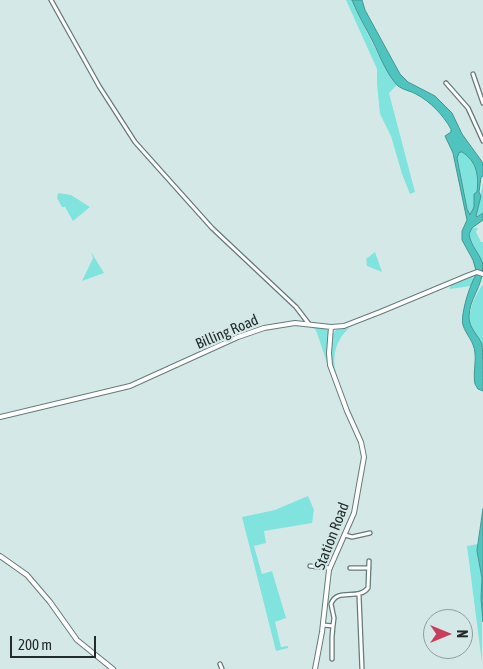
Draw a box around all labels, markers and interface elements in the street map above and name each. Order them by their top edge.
street label: Billing Road [193,311,261,353]
street label: Station Road [311,500,353,572]
north arrow [423,609,473,659]
scale bar [12,626,99,658]
text: N [454,630,470,638]
text: 200 m [18,636,52,653]

